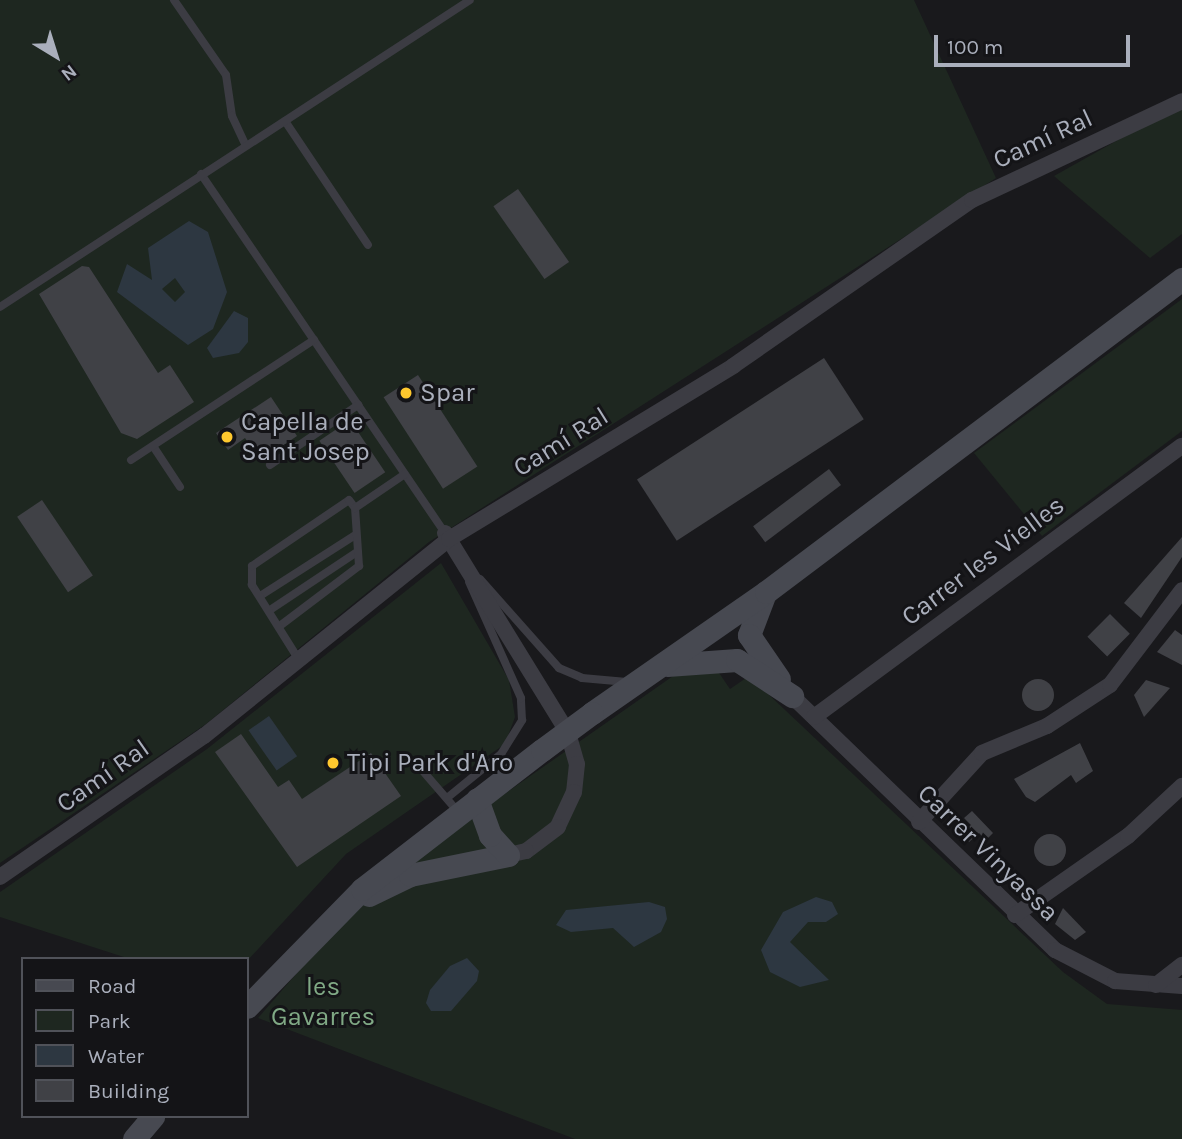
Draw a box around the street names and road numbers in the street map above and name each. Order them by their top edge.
street label: Camí Ral [988,102,1098,176]
street label: Camí Ral [508,401,614,483]
street label: Carrer les Vielles [895,490,1071,632]
street label: Camí Ral [51,733,155,819]
street label: Carrer Vinyassa [911,778,1065,928]

